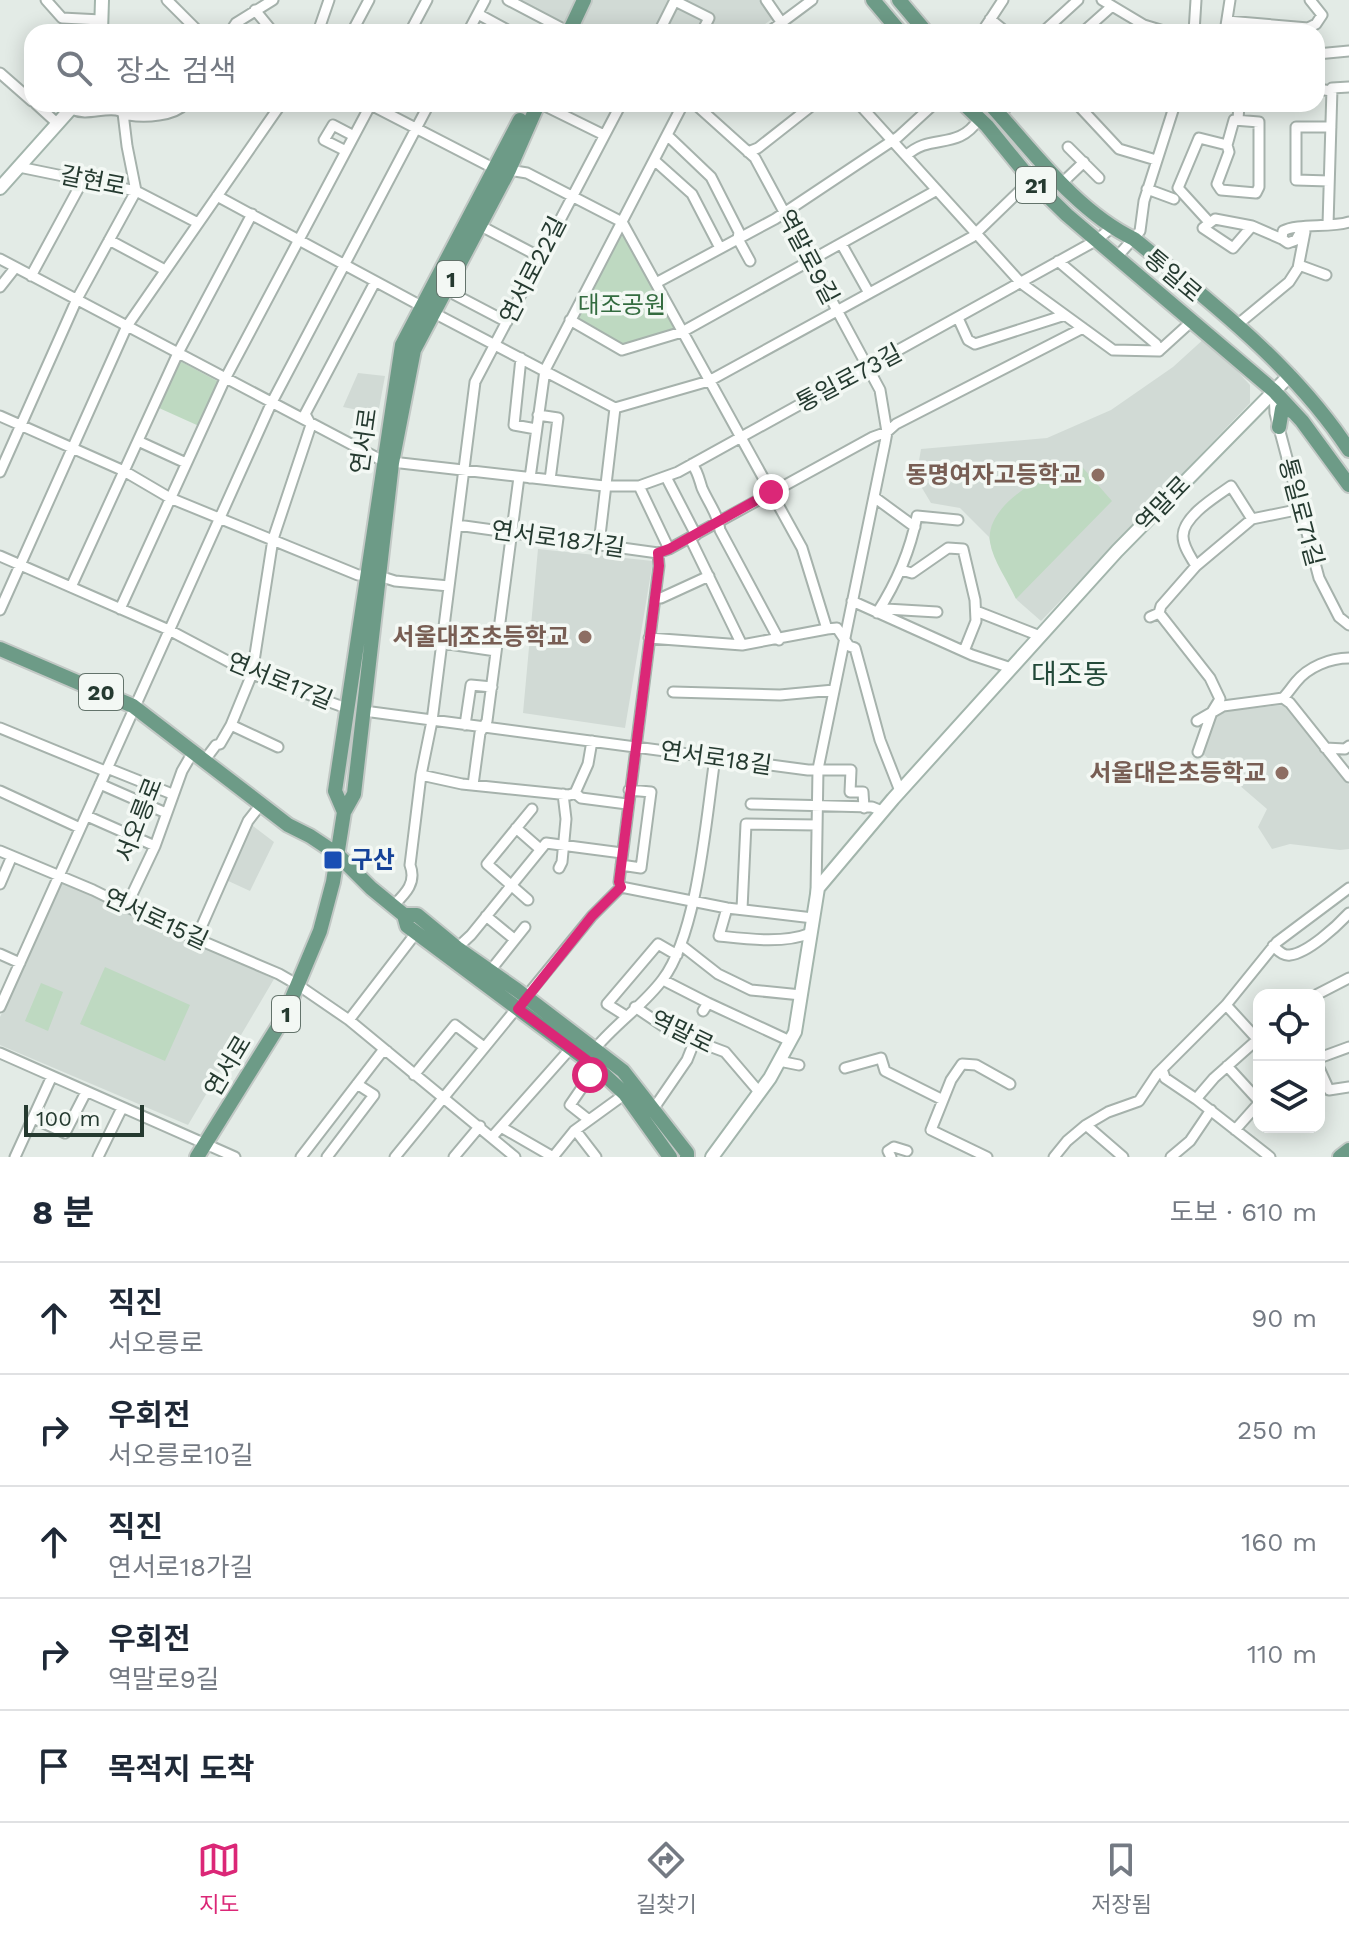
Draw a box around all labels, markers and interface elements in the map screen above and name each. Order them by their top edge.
search box [24,24,1325,112]
icon: search [52,46,96,90]
text: 장소 검색 [116,53,237,88]
street label: 갈현로 [58,161,128,201]
road number: 21 [1016,167,1056,203]
street label: 역말로9길 [771,205,845,309]
street label: 연서로22길 [494,212,572,328]
street label: 통일로 [1139,244,1207,308]
road number: 1 [437,261,465,297]
park label: 대조공원 [578,291,666,319]
street label: 통일로73길 [791,338,907,418]
street label: 연서로 [346,406,382,476]
street label: 통일로71길 [1273,455,1329,569]
place label: 동명여자고등학교 [905,461,1082,489]
marker: 동명여자고등학교 [1089,466,1107,484]
street label: 역말로 [1130,470,1196,538]
route end [753,474,789,510]
street label: 연서로18가길 [489,516,627,562]
place label: 서울대조초등학교 [392,623,569,651]
marker: 서울대조초등학교 [576,628,594,646]
street label: 연서로17길 [223,647,337,715]
district label: 대조동 [1031,658,1109,691]
road number: 20 [79,674,123,710]
street label: 연서로18길 [658,736,774,780]
place label: 서울대은초등학교 [1089,759,1266,787]
marker: 서울대은초등학교 [1273,764,1291,782]
street label: 서오릉로 [110,774,168,866]
place label: 구산 [351,846,395,874]
marker: 구산 [322,849,344,871]
street label: 연서로15길 [99,883,213,955]
map controls [1253,989,1325,1133]
button: locate [1253,989,1325,1061]
road number: 1 [272,996,300,1032]
street label: 역말로 [646,1005,718,1059]
street label: 연서로 [199,1030,257,1102]
route start [572,1057,608,1093]
button: layers [1253,1061,1325,1133]
scale bar [24,1101,144,1137]
text: 100 m [36,1106,100,1131]
text: 8 분 [32,1192,94,1232]
text: 도보 · 610 m [1170,1197,1317,1227]
text: 직진 [108,1285,163,1320]
icon: ahead [32,1296,76,1340]
text: 90 m [1251,1303,1317,1333]
text: 서오릉로 [108,1328,204,1358]
text: 우회전 [108,1397,191,1432]
icon: right [32,1408,76,1452]
text: 250 m [1237,1415,1317,1445]
text: 서오릉로10길 [108,1440,254,1470]
text: 직진 [108,1509,163,1544]
icon: ahead [32,1520,76,1564]
text: 160 m [1241,1527,1317,1557]
text: 연서로18가길 [108,1552,254,1582]
text: 우회전 [108,1621,191,1656]
icon: right [32,1632,76,1676]
text: 110 m [1247,1639,1317,1669]
text: 역말로9길 [108,1664,220,1694]
icon: arrive [32,1744,76,1788]
text: 목적지 도착 [108,1751,255,1786]
tab: 지도 [197,1838,241,1918]
tab: 길찾기 [636,1838,696,1918]
tab: 저장됨 [1091,1838,1152,1918]

